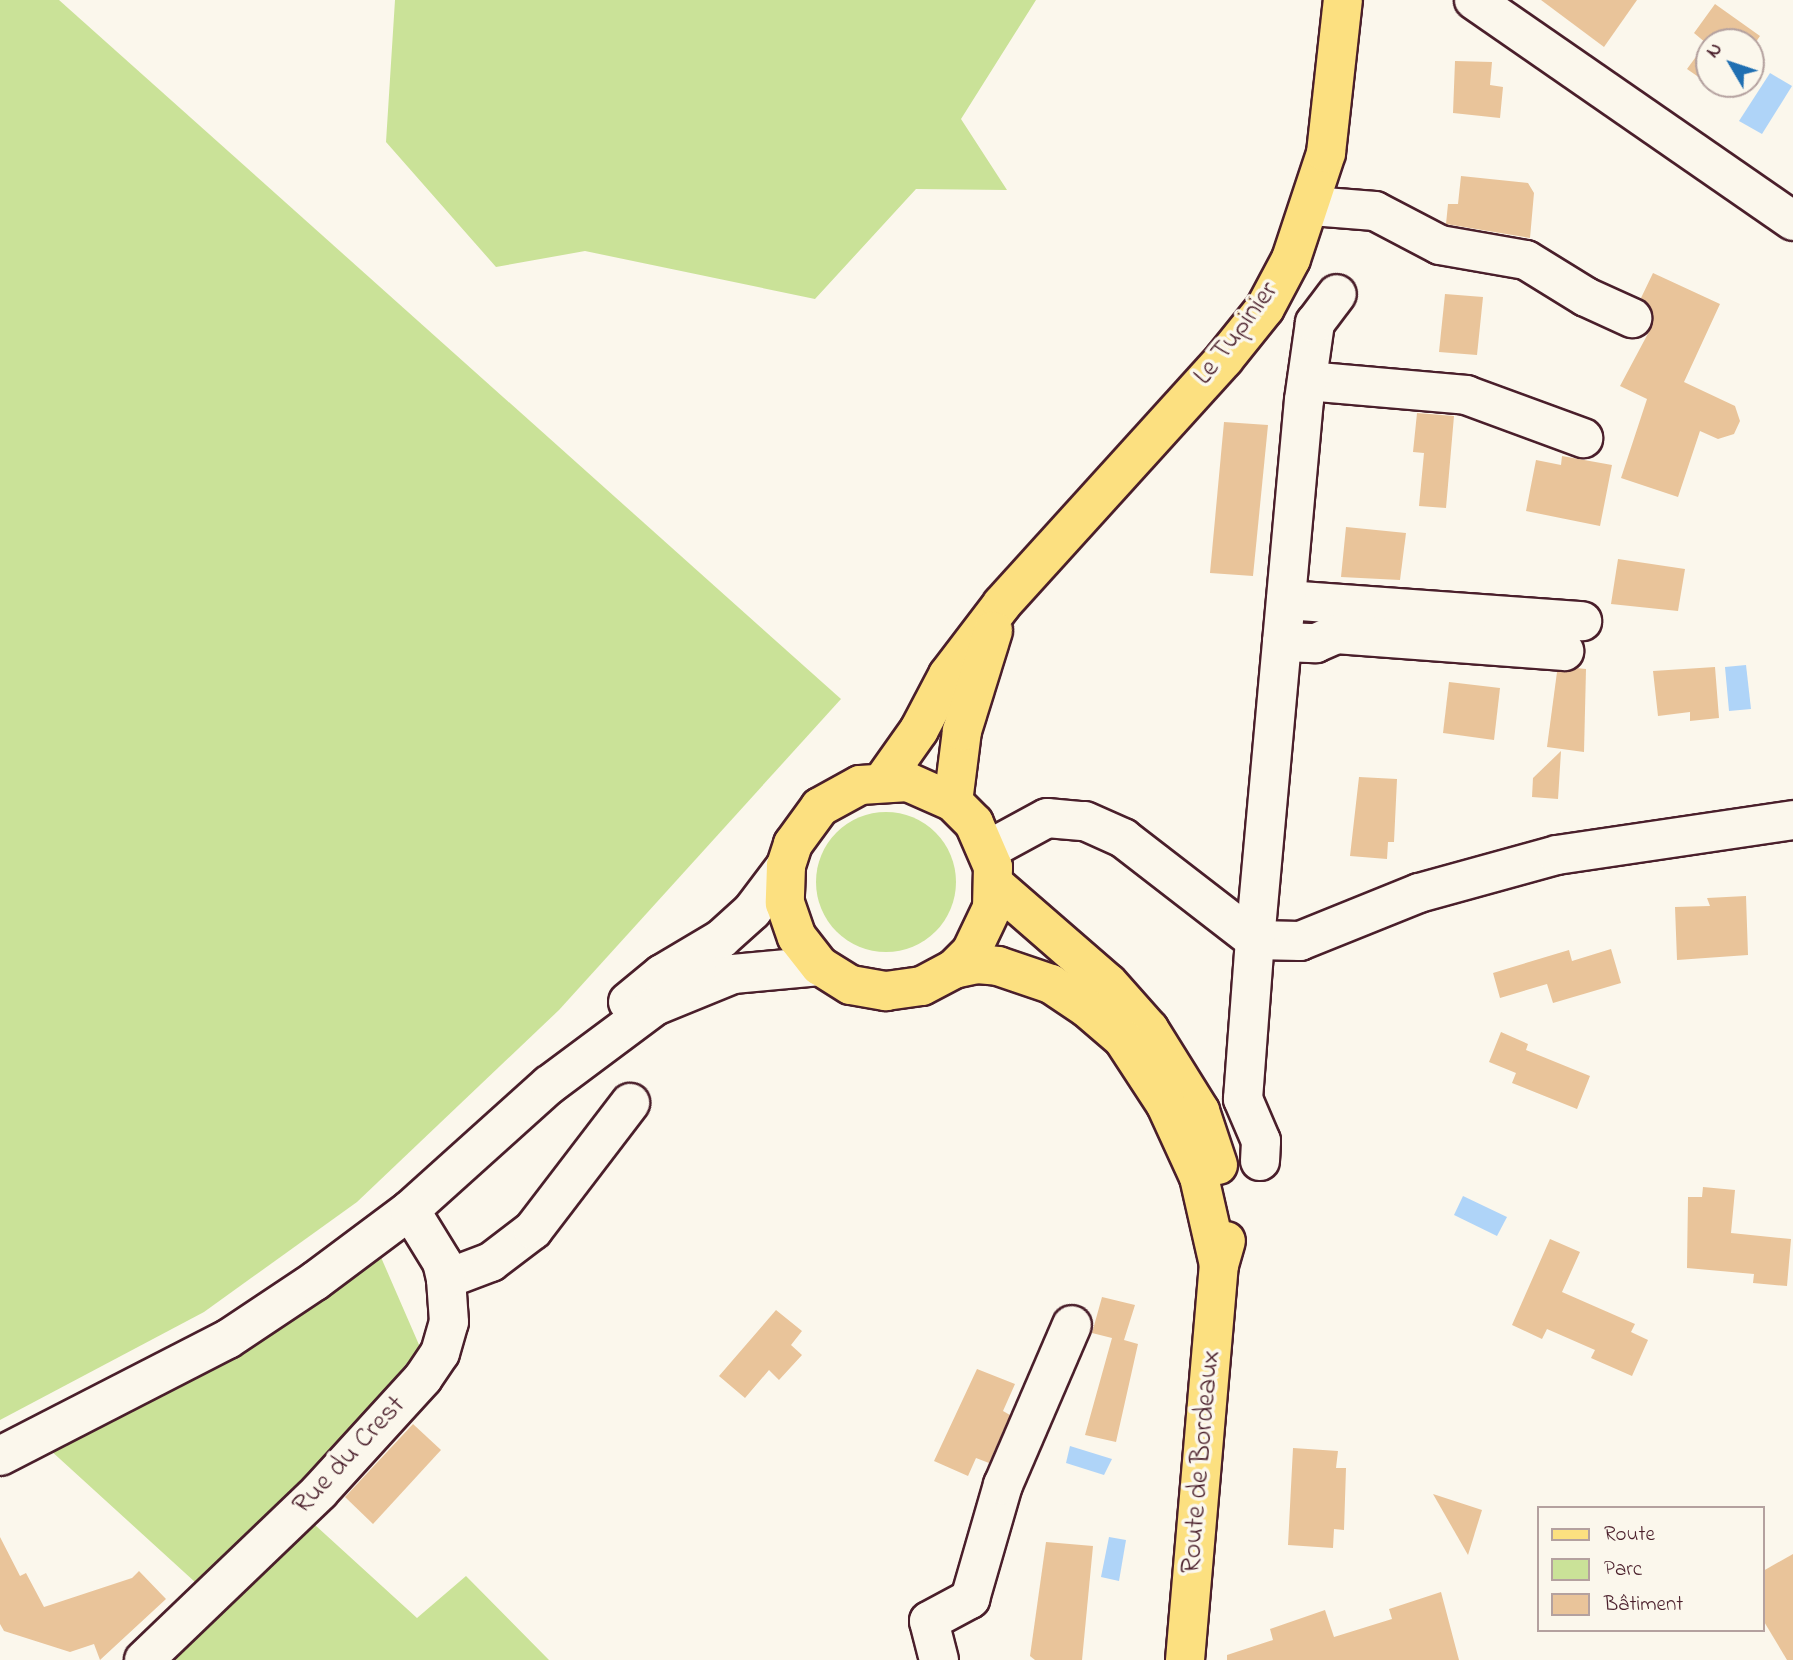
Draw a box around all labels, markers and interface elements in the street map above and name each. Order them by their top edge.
north arrow [1695,28,1765,98]
text: N [1700,37,1729,64]
street label: Le Tupinier [1187,276,1287,392]
street label: Route de Bordeaux [1175,1349,1229,1575]
street label: Rue du Crest [287,1390,413,1522]
legend [1538,1506,1765,1632]
text: Route [1604,1520,1655,1550]
text: Parc [1604,1555,1642,1585]
text: Bâtiment [1604,1590,1683,1620]

